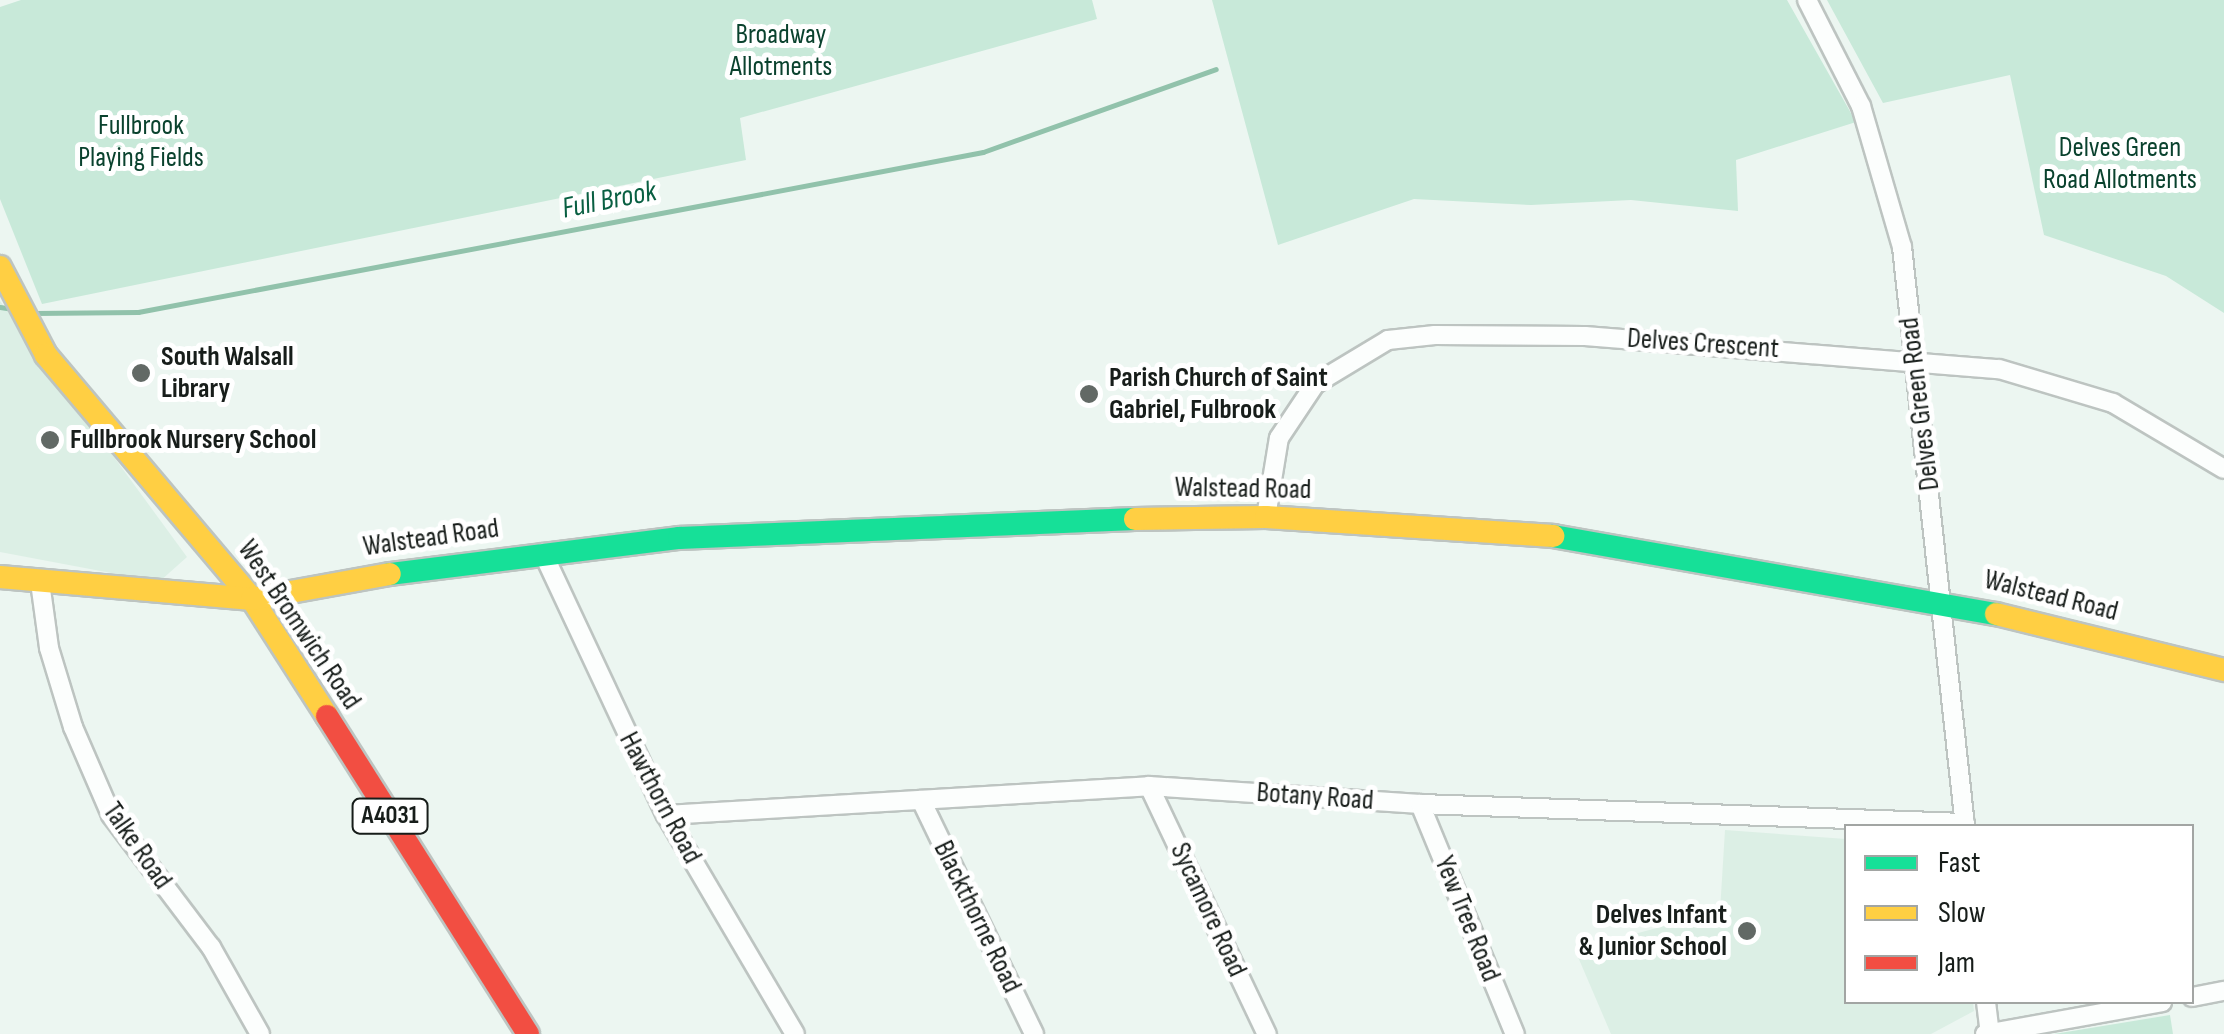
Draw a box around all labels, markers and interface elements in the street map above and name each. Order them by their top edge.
park label: Broadway Allotments [730,18,832,84]
park label: Fullbrook Playing Fields [78,109,204,175]
park label: Delves Green Road Allotments [2043,131,2197,197]
water label: Full Brook [559,173,659,227]
street label: Delves Green Road [1893,316,1947,492]
street label: Delves Crescent [1626,322,1780,366]
place label: South Walsall Library [161,340,294,406]
place label: Parish Church of Saint Gabriel, Fulbrook [1109,361,1328,427]
marker: South Walsall Library [130,362,152,384]
marker: Parish Church of Saint Gabriel, Fulbrook [1078,383,1100,405]
place label: Fullbrook Nursery School [70,423,316,457]
marker: Fullbrook Nursery School [39,429,61,451]
street label: Walstead Road [1174,471,1312,507]
street label: Walstead Road [361,512,501,564]
street label: West Bromwich Road [230,534,368,716]
street label: Walstead Road [1981,563,2121,629]
street label: Hawthorn Road [611,727,709,869]
street label: Botany Road [1255,776,1375,818]
street label: Talke Road [95,796,179,896]
road number: A4031 [350,796,430,836]
legend [1844,824,2194,1004]
street label: Blackthorne Road [926,836,1028,998]
street label: Sycamore Road [1162,838,1254,982]
text: Fast [1938,845,1980,881]
street label: Yew Tree Road [1427,851,1507,987]
text: Slow [1938,895,1986,931]
place label: Delves Infant & Junior School [1579,898,1727,964]
marker: Delves Infant & Junior School [1736,920,1758,942]
text: Jam [1938,945,1975,981]

